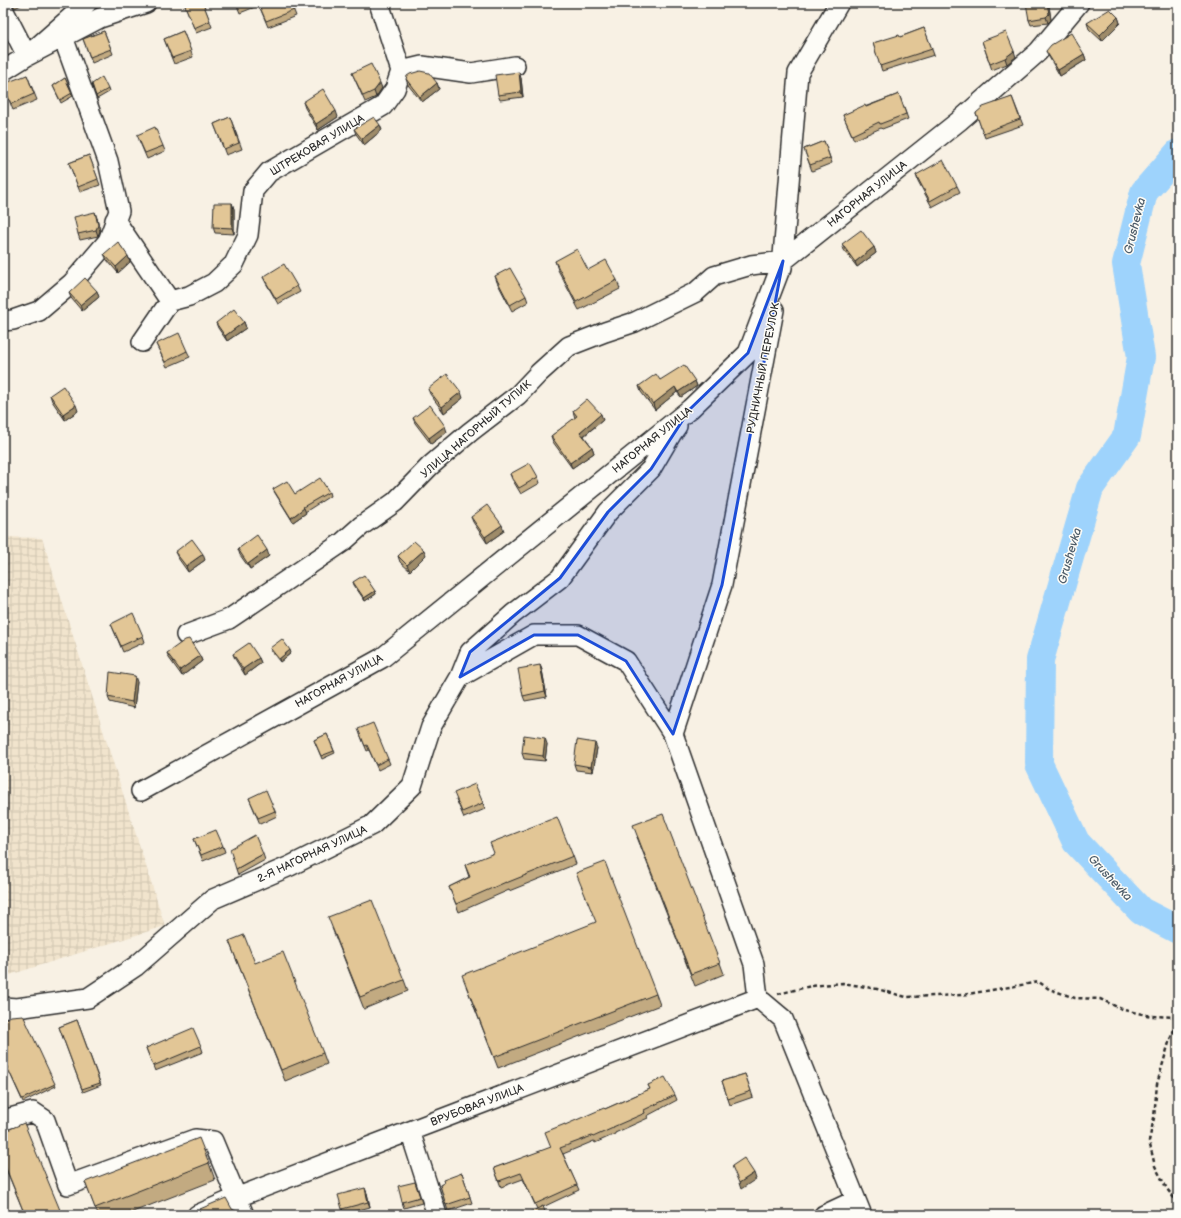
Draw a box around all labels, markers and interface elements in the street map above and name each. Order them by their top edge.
street label: ШТРЕКОВАЯ УЛИЦА [267,112,367,178]
street label: НАГОРНАЯ УЛИЦА [825,158,909,230]
water label: Grushevka [1121,196,1149,256]
street label: РУДНИЧНЫЙ ПЕРЕУЛОК [744,300,782,435]
street label: УЛИЦА НАГОРНЫЙ ТУПИК [418,377,534,480]
street label: НАГОРНАЯ УЛИЦА [610,404,694,476]
water label: Grushevka [1055,526,1085,586]
street label: НАГОРНАЯ УЛИЦА [293,651,385,710]
street label: 2-Я НАГОРНАЯ УЛИЦА [255,823,369,885]
water label: Grushevka [1085,852,1135,904]
street label: ВРУБОВАЯ УЛИЦА [429,1081,526,1129]

